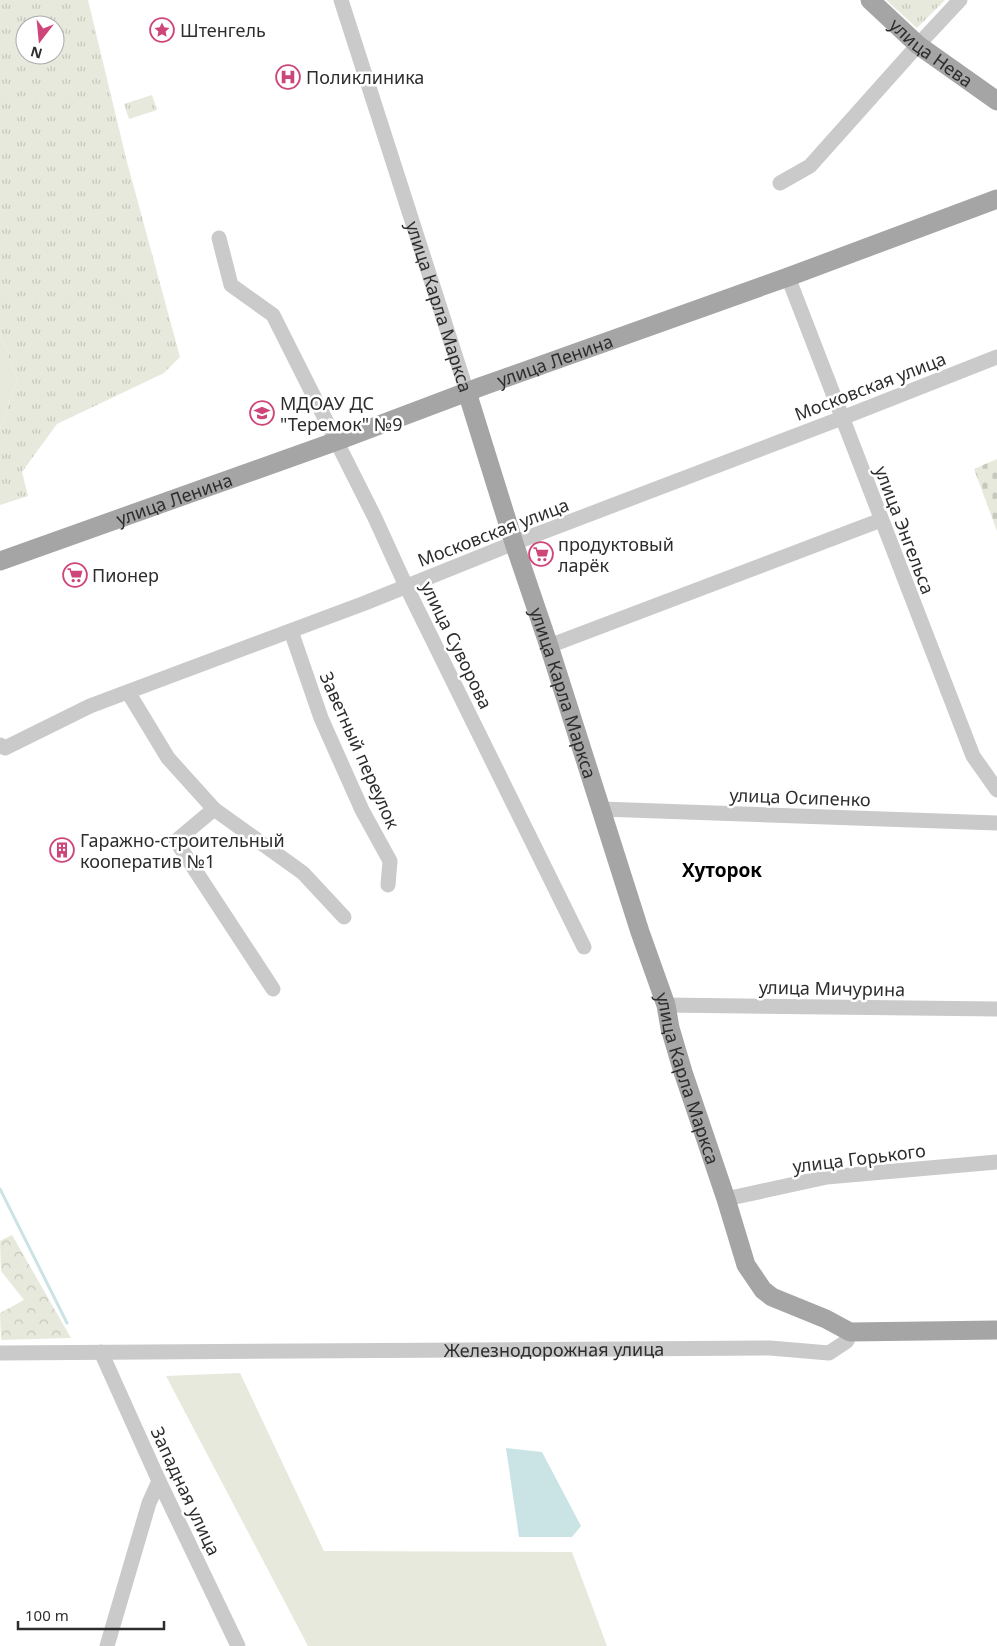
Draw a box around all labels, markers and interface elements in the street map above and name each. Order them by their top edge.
street label: улица Нева [885,13,978,92]
north arrow [15,15,65,65]
place icon: Штенгель [149,17,175,43]
place label: Штенгель [180,18,266,42]
text: N [28,42,44,64]
hospital icon: Поликлиника [275,64,301,90]
place label: Поликлиника [306,65,424,89]
street label: улица Карла Маркса [401,218,478,395]
street label: улица Ленина [493,329,616,392]
street label: Московская улица [791,346,949,426]
place label: МДОАУ ДС "Теремок" №9 [280,391,403,436]
school or university icon: МДОАУ ДС "Теремок" №9 [249,400,275,426]
street label: улица Энгельса [870,463,940,597]
street label: улица Ленина [113,467,236,531]
street label: Московская улица [414,492,572,572]
place label: продуктовый ларёк [558,532,674,577]
supermarket icon: продуктовый ларёк [528,541,554,567]
supermarket icon: Пионер [62,562,88,588]
place label: Пионер [92,563,159,587]
street label: улица Суворова [416,577,498,713]
street label: улица Карла Маркса [525,604,602,781]
street label: Заветный переулок [315,668,406,833]
street label: улица Осипенко [729,783,871,811]
place label: Гаражно-строительный кооператив №1 [80,828,285,873]
building icon: Гаражно-строительный кооператив №1 [49,837,75,863]
district label: Хуторок [682,857,762,883]
street label: улица Мичурина [759,975,905,1001]
street label: улица Карла Маркса [650,989,725,1167]
street label: улица Горького [791,1138,927,1178]
street label: Железнодорожная улица [444,1337,664,1362]
street label: Западная улица [146,1423,226,1559]
scale bar [18,1598,164,1630]
text: 100 m [25,1605,69,1625]

